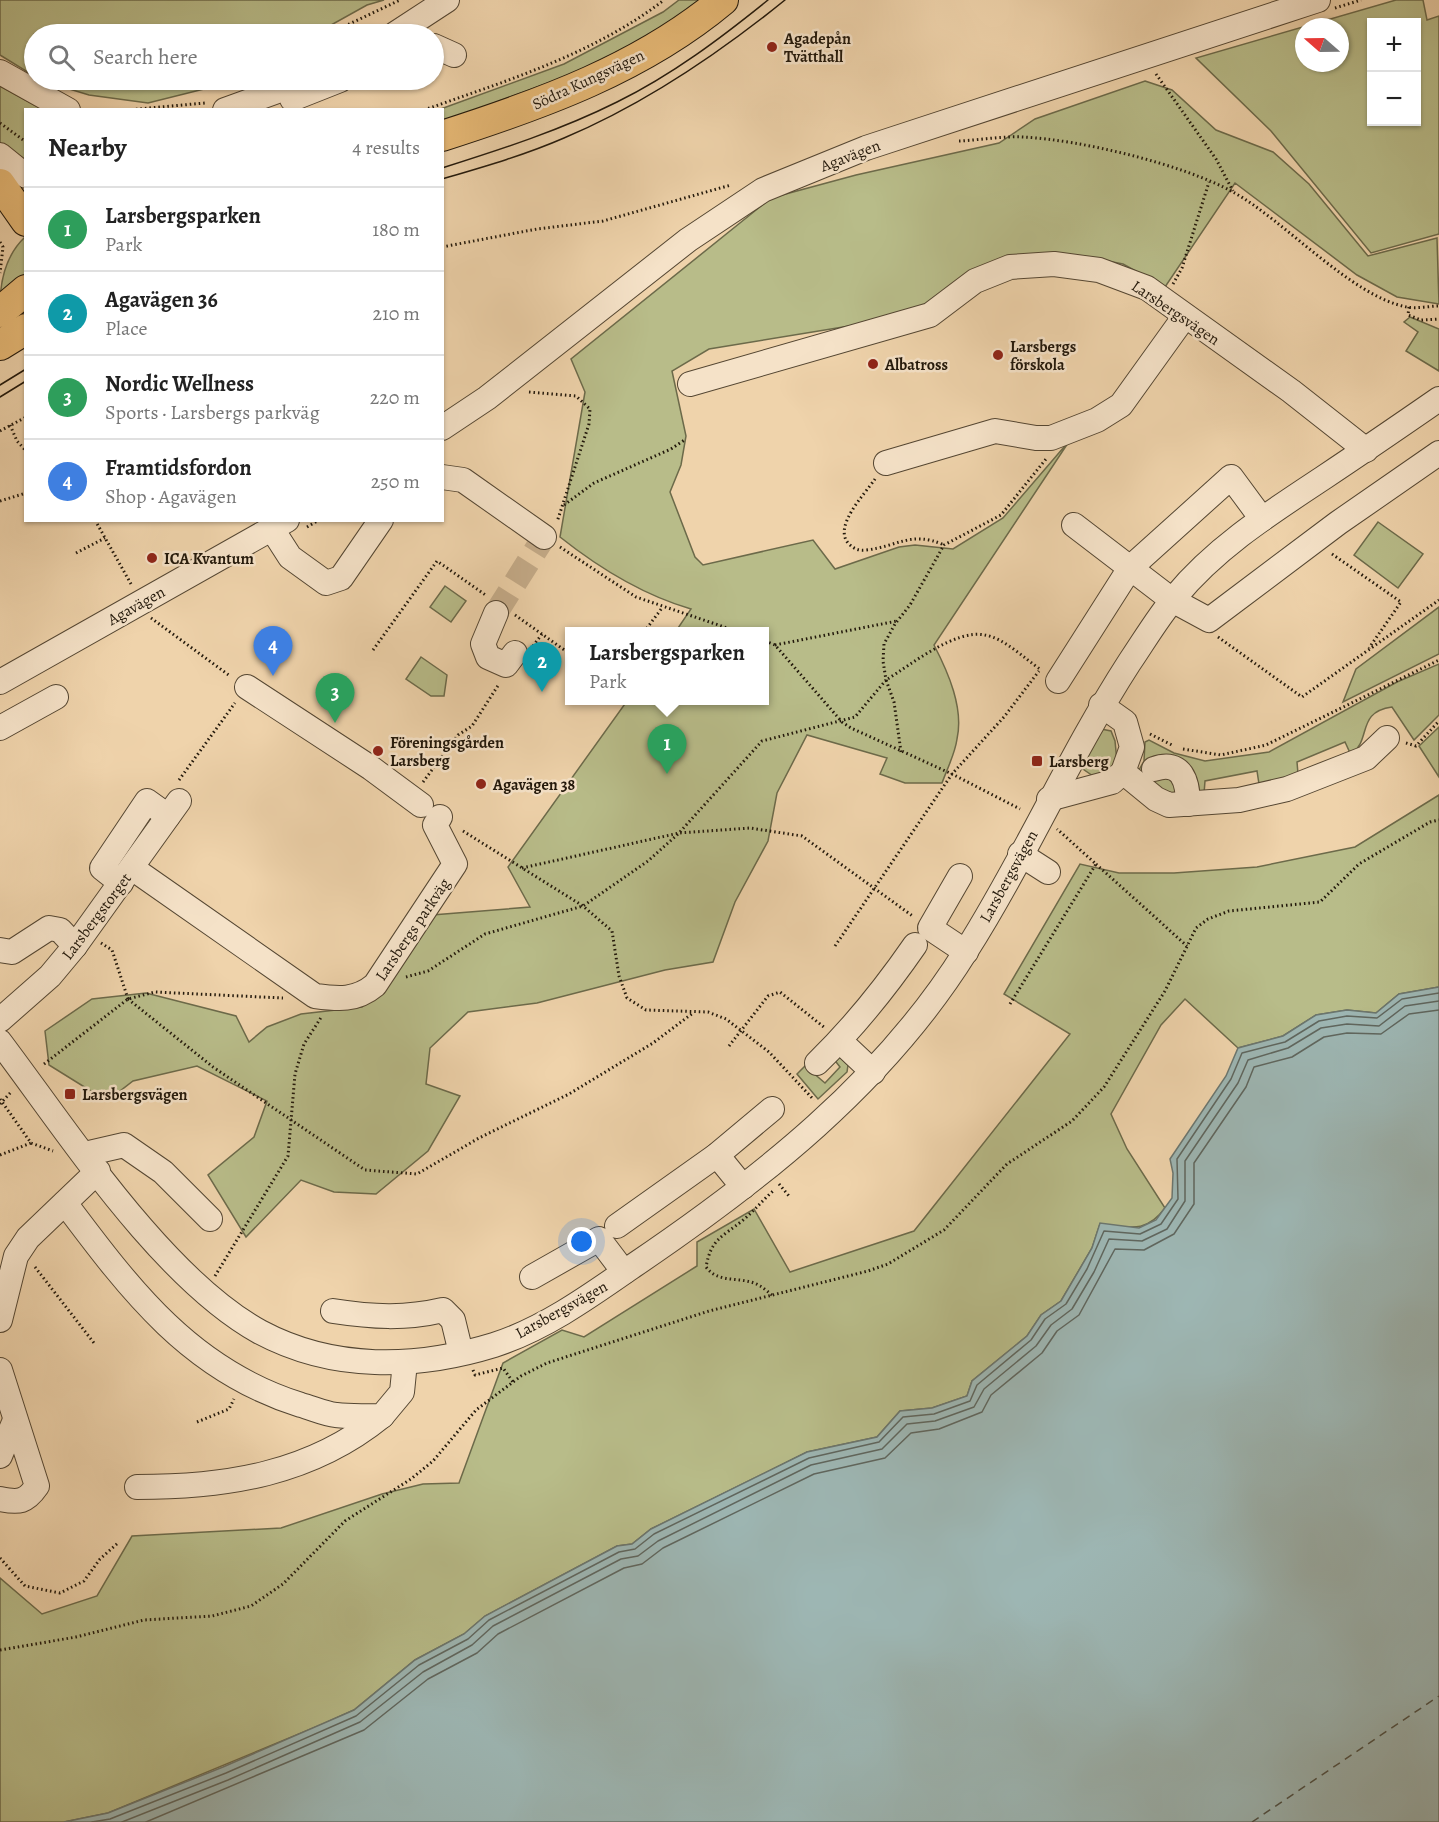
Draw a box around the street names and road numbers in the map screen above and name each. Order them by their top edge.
street label: Södra Kungsvägen [529,44,648,115]
street label: Agavägen [816,134,884,178]
street label: Larsbergsvägen [1127,275,1224,351]
street label: Agavägen [103,581,169,631]
street label: Larsbergsvägen [974,826,1043,927]
street label: Larsbergstorget [57,869,137,965]
street label: Larsbergs parkväg [370,874,455,985]
street label: Larsbergsvägen [511,1275,612,1344]

